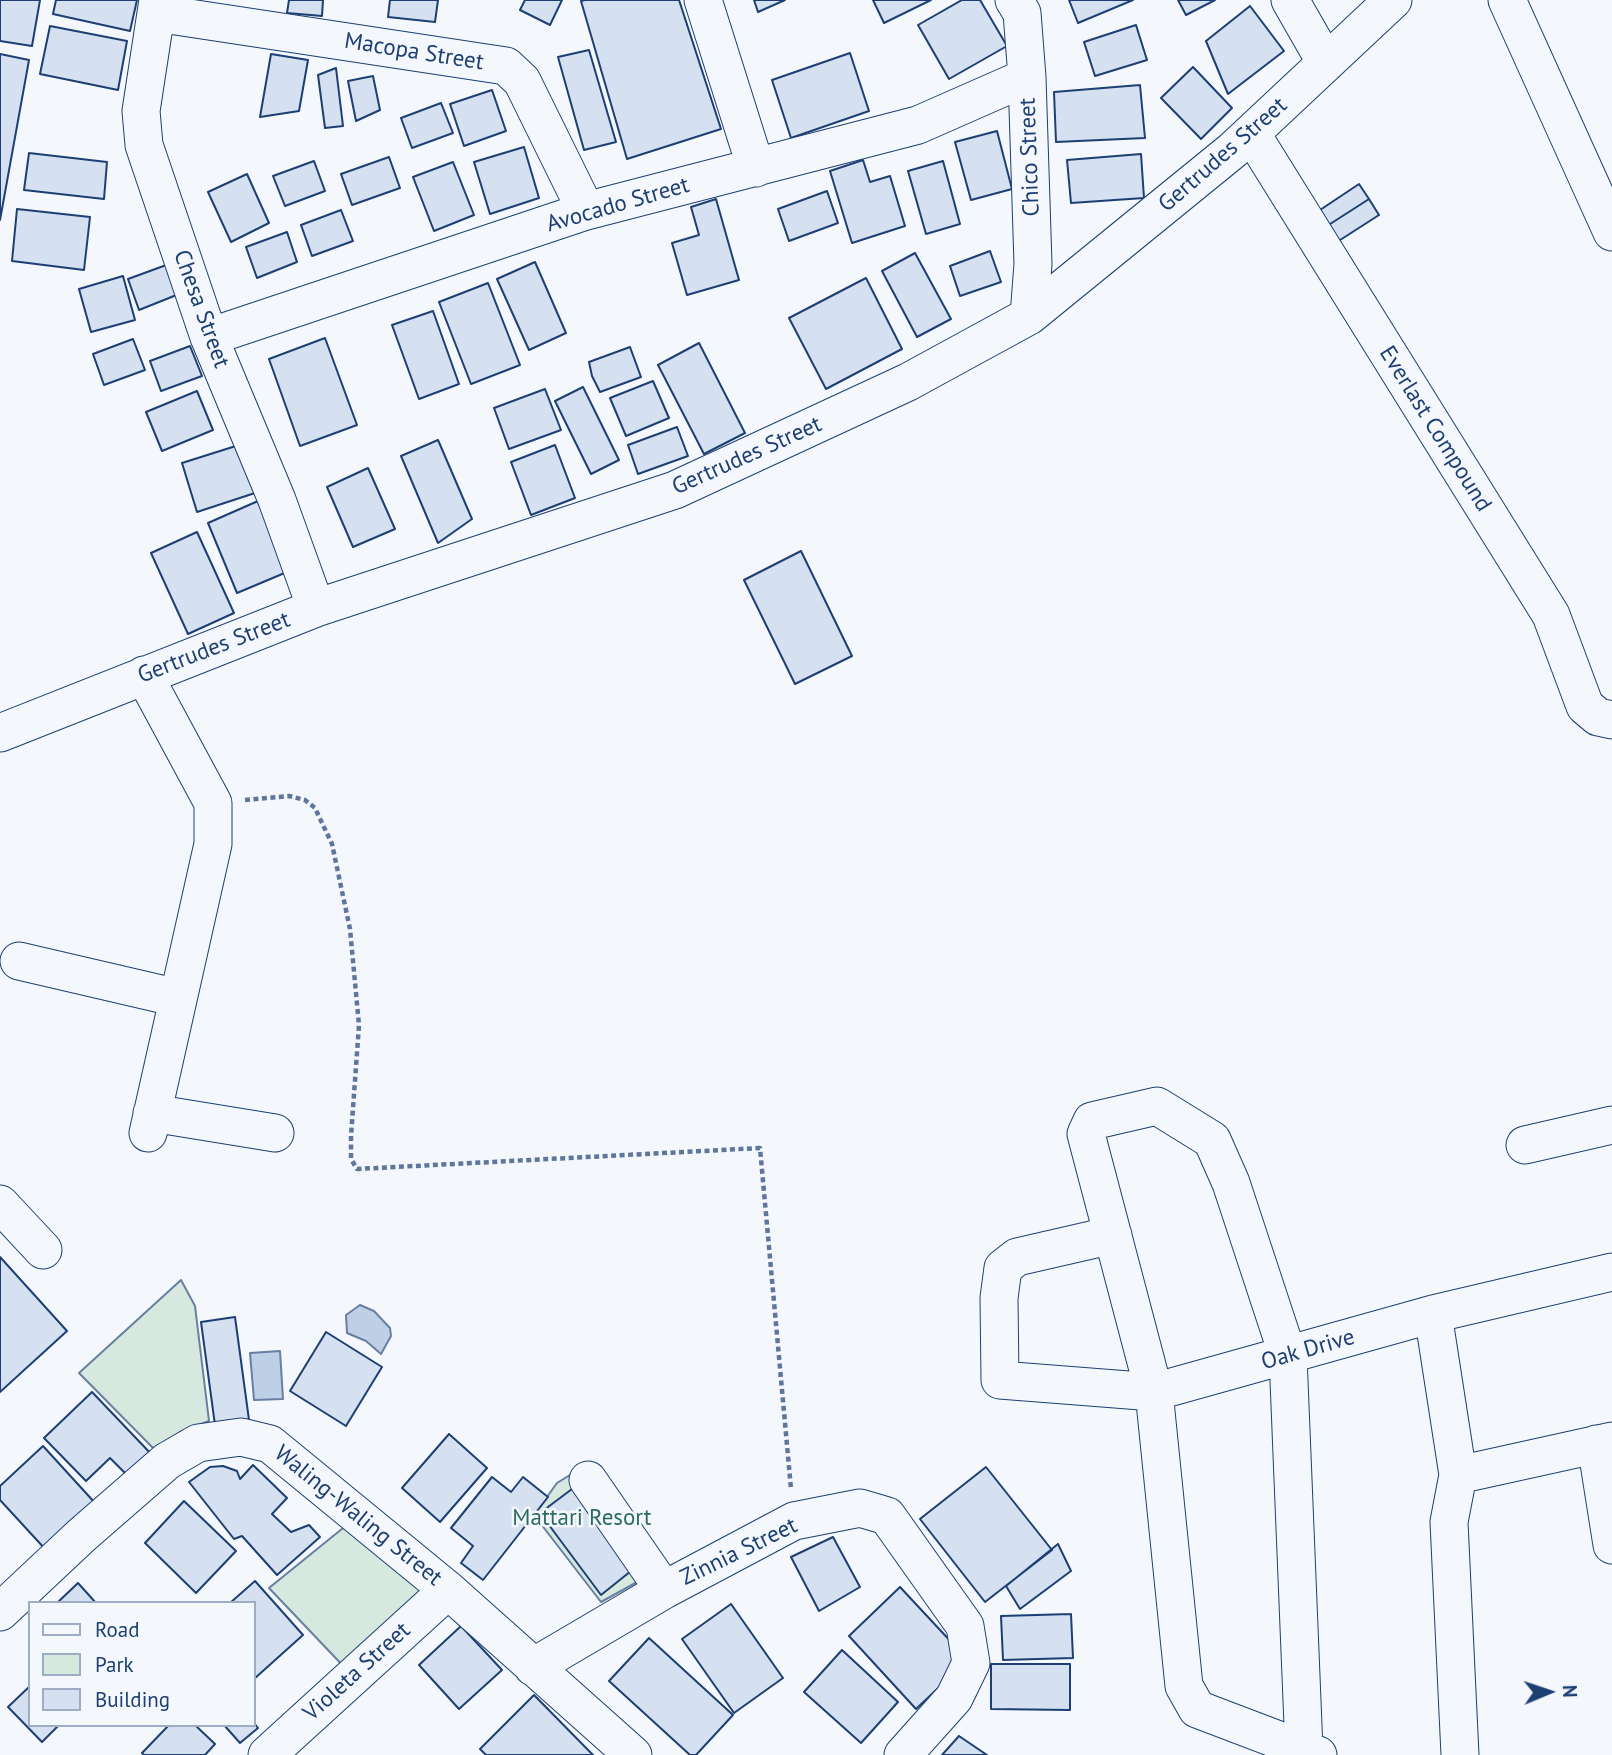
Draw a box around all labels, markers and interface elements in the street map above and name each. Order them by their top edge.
street label: Macopa Street [342,27,486,77]
street label: Gertrudes Street [1153,92,1293,218]
street label: Chico Street [1014,97,1046,217]
street label: Avocado Street [543,171,693,239]
street label: Chesa Street [167,246,235,372]
street label: Everlast Compound [1373,341,1497,517]
street label: Gertrudes Street [668,411,826,501]
street label: Gertrudes Street [134,606,294,690]
street label: Oak Drive [1258,1324,1358,1376]
street label: Waling-Waling Street [269,1440,447,1592]
park label: Mattari Resort [512,1504,652,1532]
street label: Zinnia Street [676,1512,802,1592]
legend [28,1601,256,1727]
text: Road [95,1616,139,1643]
street label: Violeta Street [298,1617,416,1727]
text: Park [95,1651,134,1678]
north arrow [1514,1657,1584,1727]
text: N [1558,1685,1582,1698]
text: Building [95,1686,170,1713]

